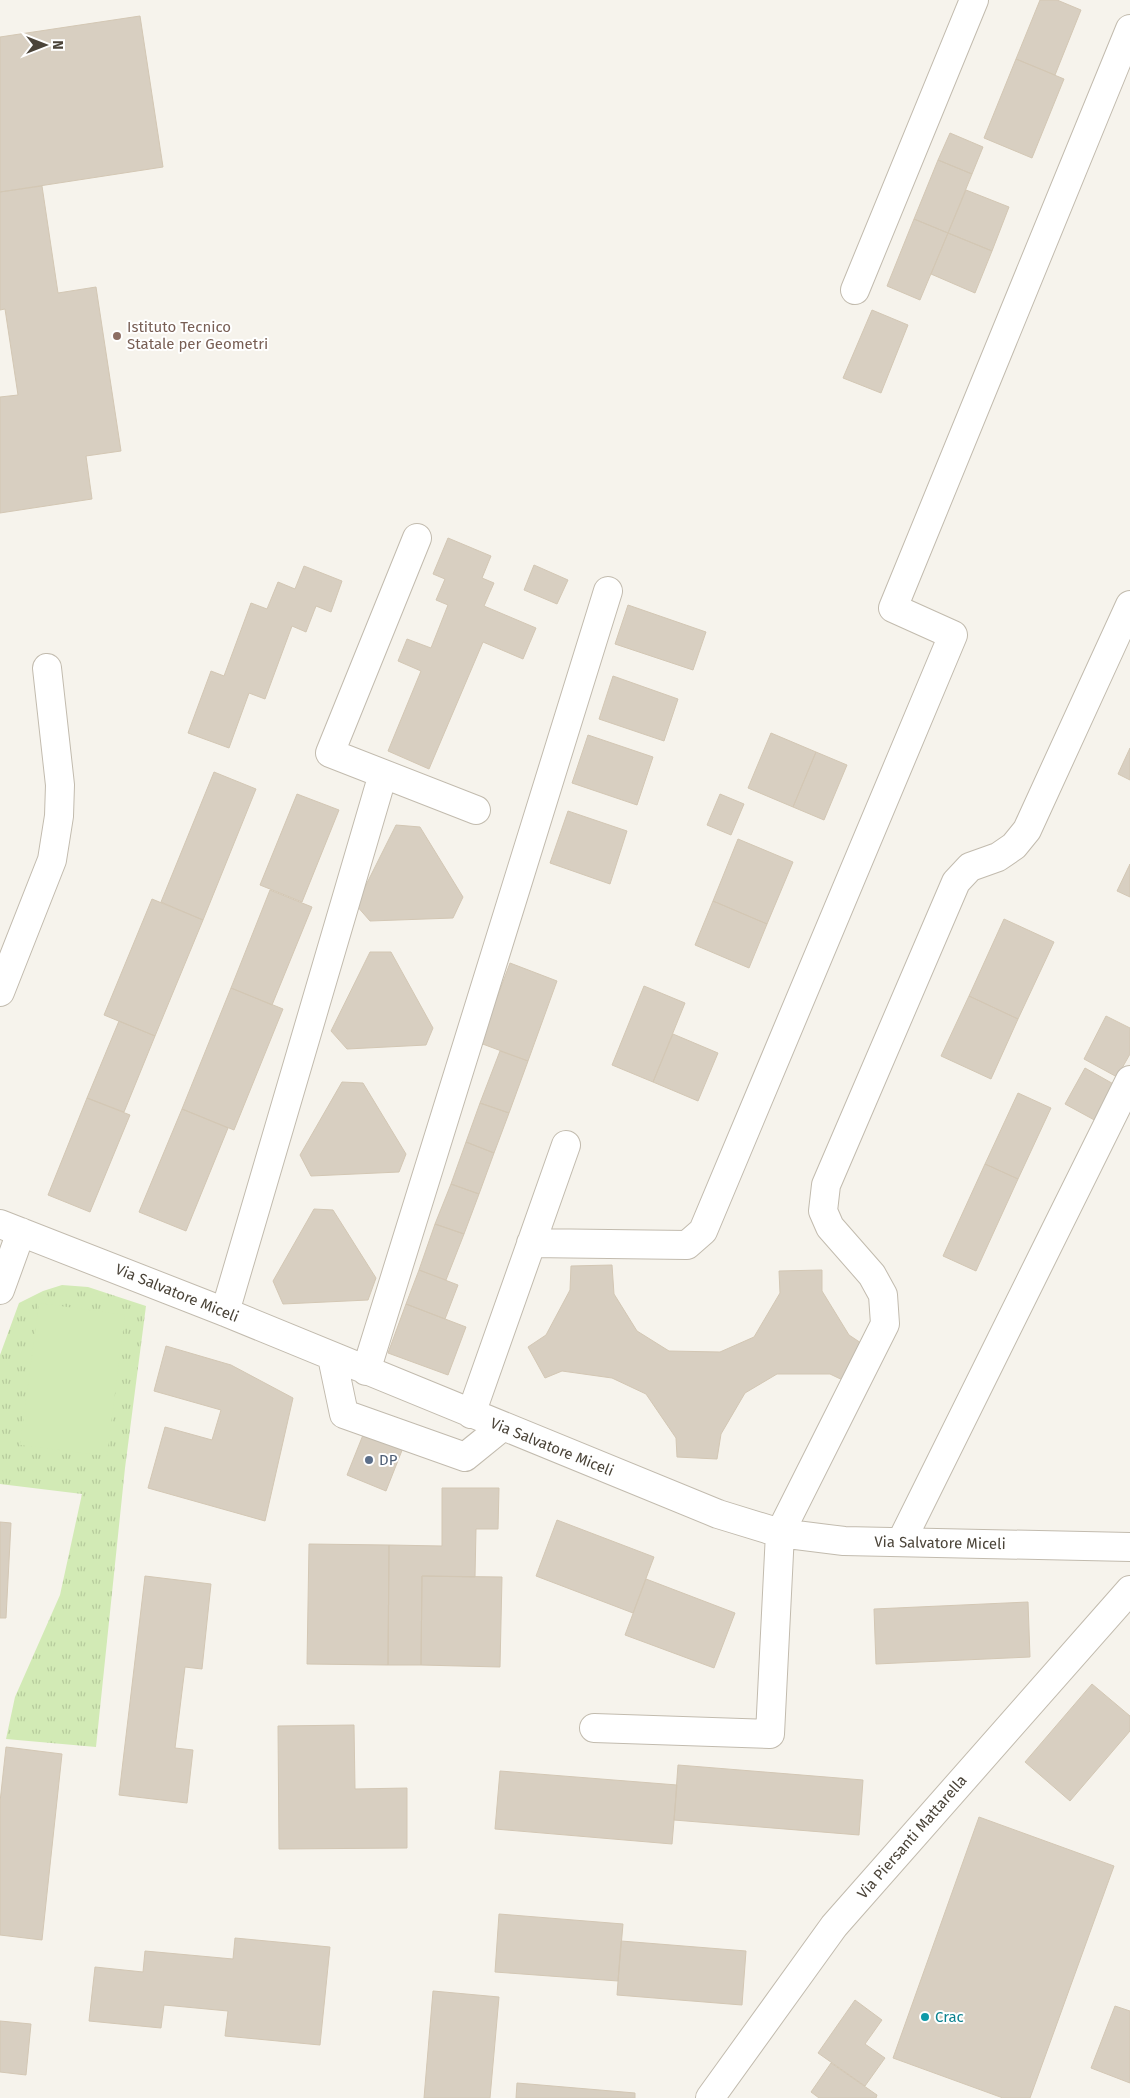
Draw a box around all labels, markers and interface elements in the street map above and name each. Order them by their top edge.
north arrow [20,20,70,70]
text: N [49,40,66,50]
place label: Istituto Tecnico Statale per Geometri [127,318,268,353]
marker: Istituto Tecnico Statale per Geometri [111,330,123,342]
street label: Via Salvatore Miceli [113,1260,241,1326]
street label: Via Salvatore Miceli [488,1414,616,1480]
place label: DP [379,1451,398,1469]
marker: DP [363,1454,375,1466]
street label: Via Salvatore Miceli [874,1533,1006,1553]
street label: Via Piersanti Mattarella [853,1772,971,1902]
place label: Crac [935,2008,964,2026]
marker: Crac [919,2011,931,2023]

